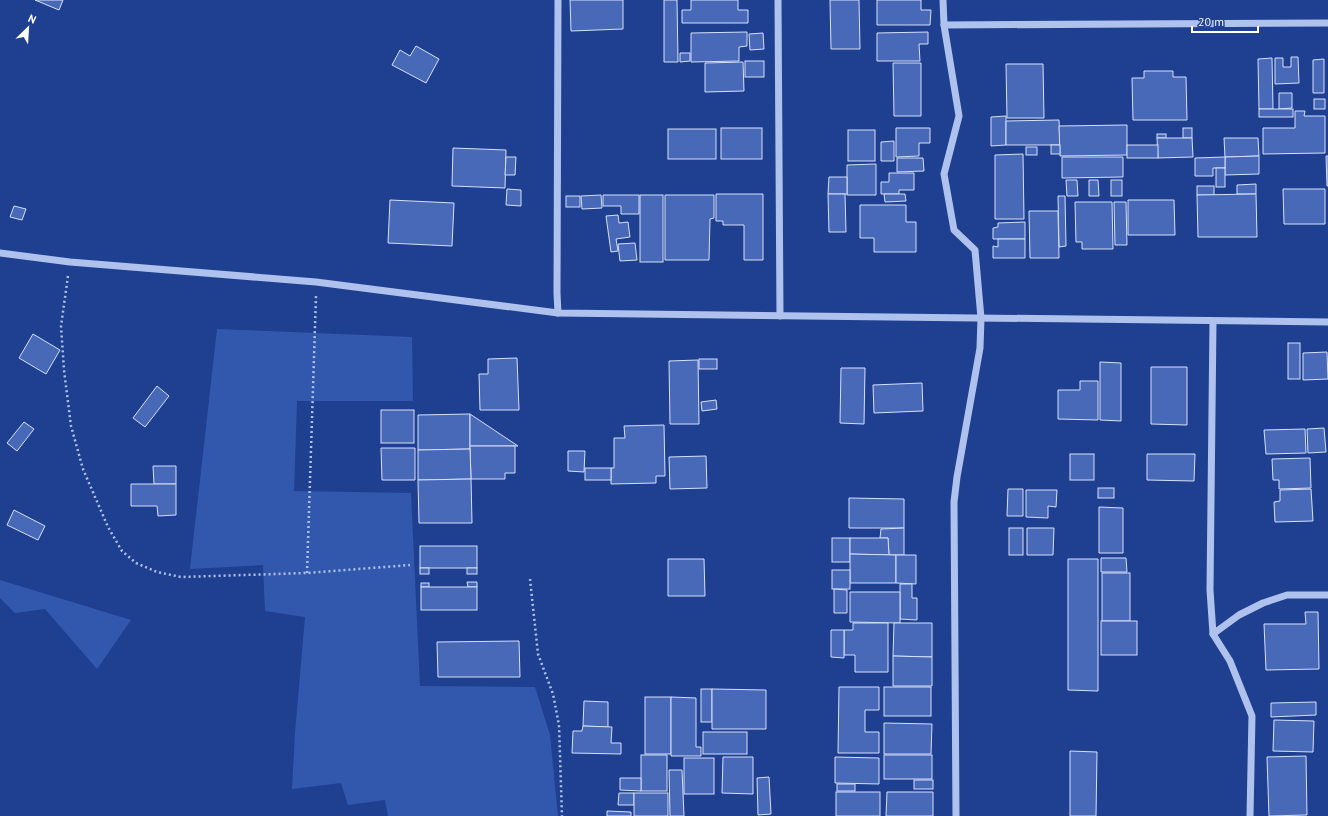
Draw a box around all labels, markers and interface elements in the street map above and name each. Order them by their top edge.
north arrow [8,8,48,48]
scale bar [1192,8,1258,34]
text: N [26,11,38,27]
text: 20 m [1198,14,1224,29]

